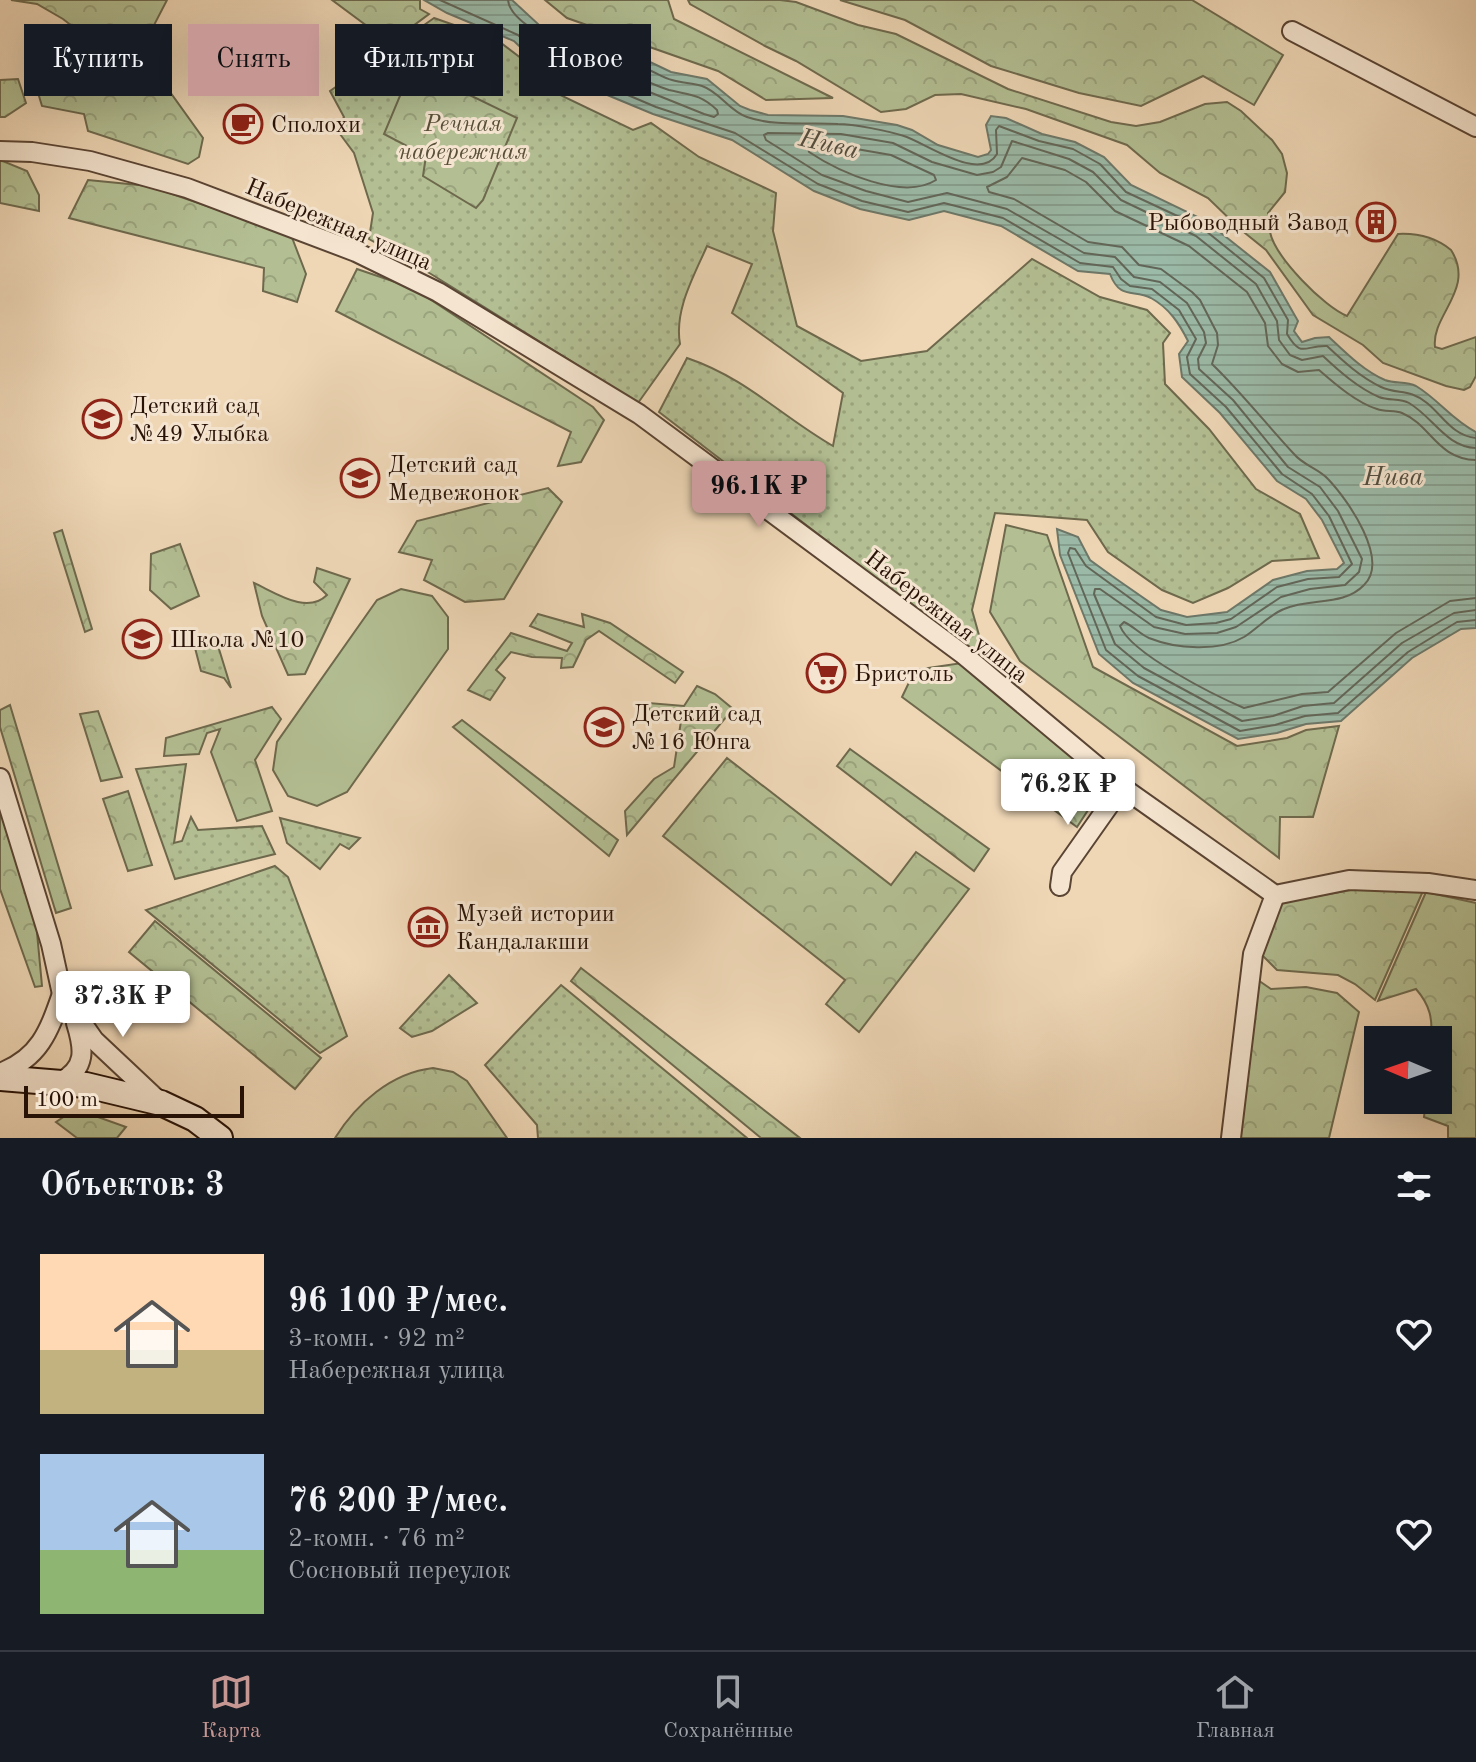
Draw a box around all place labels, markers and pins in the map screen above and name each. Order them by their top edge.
cafe icon: Сполохи [222,103,264,145]
place label: Сполохи [271,114,361,138]
building icon: Рыбоводный Завод [1355,201,1397,243]
place label: Рыбоводный Завод [1148,212,1348,236]
place label: Детский сад №49 Улыбка [130,395,269,447]
school or university icon: Детский сад №49 Улыбка [81,398,123,440]
place label: Детский сад Медвежонок [388,454,520,506]
school or university icon: Детский сад Медвежонок [339,457,381,499]
pin: 96.1K ₽ [685,461,833,529]
school or university icon: Школа №10 [121,618,163,660]
place label: Школа №10 [170,629,305,653]
supermarket icon: Бристоль [805,652,847,694]
place label: Бристоль [854,663,953,687]
place label: Детский сад №16 Юнга [632,703,762,755]
school or university icon: Детский сад №16 Юнга [583,706,625,748]
pin: 76.2K ₽ [994,759,1142,827]
place label: Музей истории Кандалакши [456,903,615,955]
museum icon: Музей истории Кандалакши [407,906,449,948]
pin: 37.3K ₽ [49,971,197,1039]

